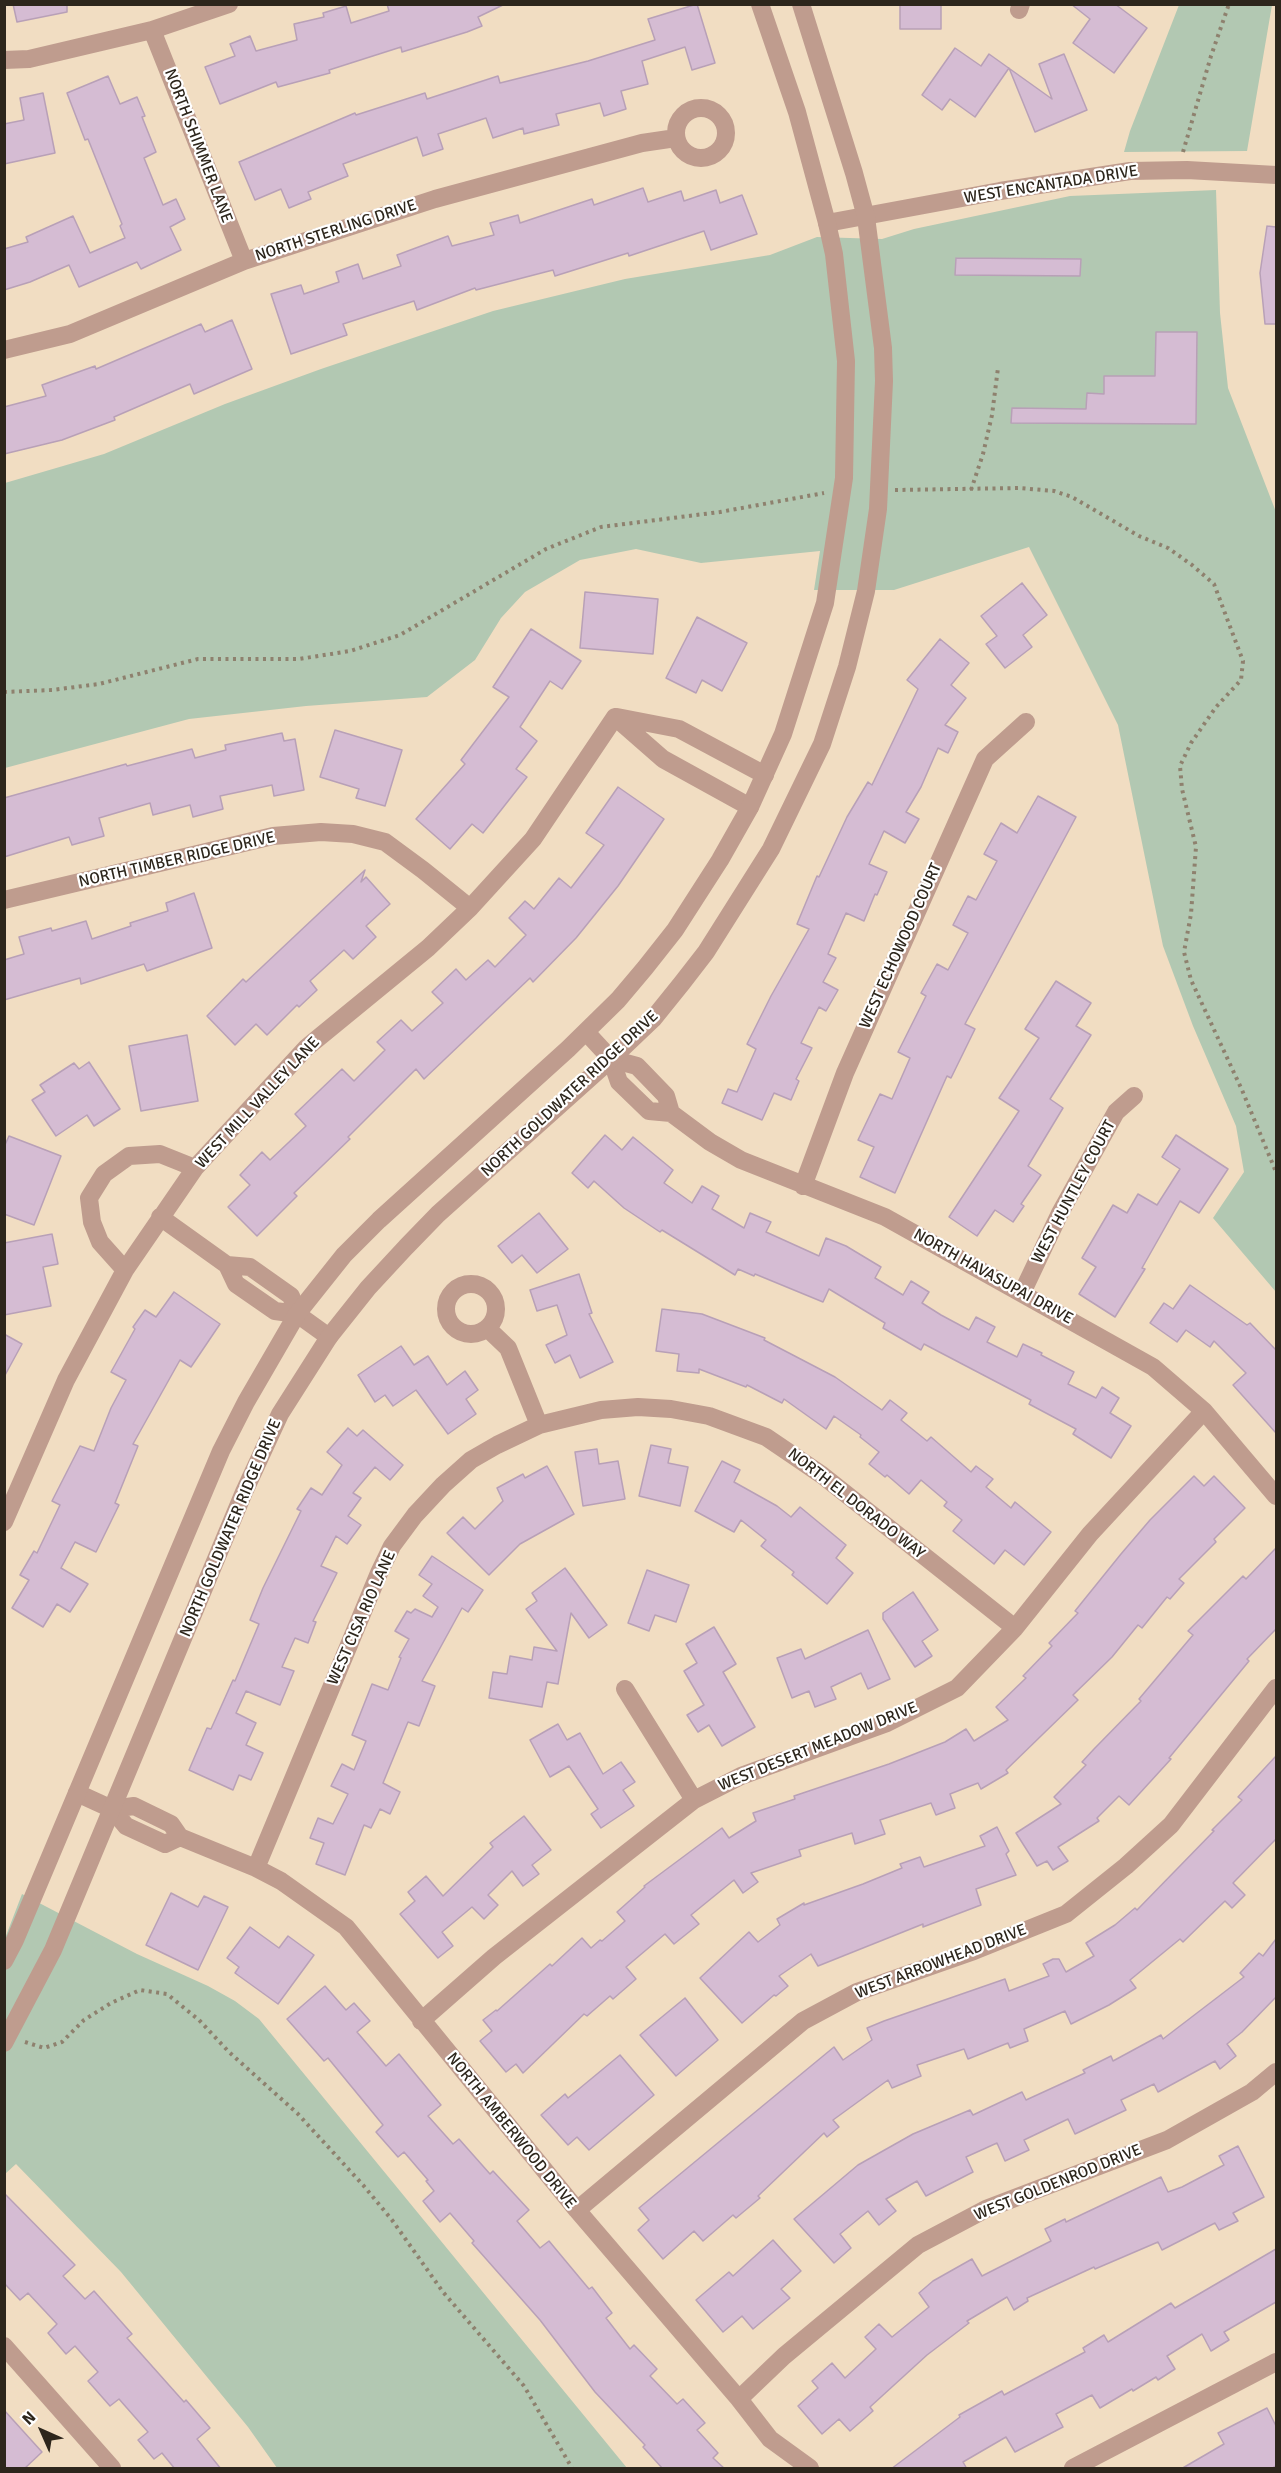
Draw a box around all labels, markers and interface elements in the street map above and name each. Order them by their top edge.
street label: NORTH SHIMMER LANE [160,66,236,226]
street label: WEST ENCANTADA DRIVE [963,162,1139,208]
street label: NORTH STERLING DRIVE [253,196,419,266]
street label: NORTH TIMBER RIDGE DRIVE [77,828,277,892]
street label: WEST ECHOWOOD COURT [856,860,946,1032]
street label: NORTH GOLDWATER RIDGE DRIVE [478,1007,662,1181]
street label: WEST MILL VALLEY LANE [192,1033,324,1173]
street label: WEST HUNTLEY COURT [1028,1117,1120,1267]
street label: NORTH HAVASUPAI DRIVE [910,1225,1076,1329]
street label: NORTH GOLDWATER RIDGE DRIVE [176,1416,286,1640]
street label: NORTH EL DORADO WAY [784,1445,928,1563]
street label: WEST CISA RIO LANE [324,1548,400,1688]
street label: WEST DESERT MEADOW DRIVE [716,1698,920,1796]
street label: WEST ARROWHEAD DRIVE [853,1920,1029,2004]
street label: NORTH AMBERWOOD DRIVE [442,2049,580,2213]
street label: WEST GOLDENROD DRIVE [972,2141,1144,2225]
north arrow [12,2401,72,2461]
text: N [18,2407,40,2429]

